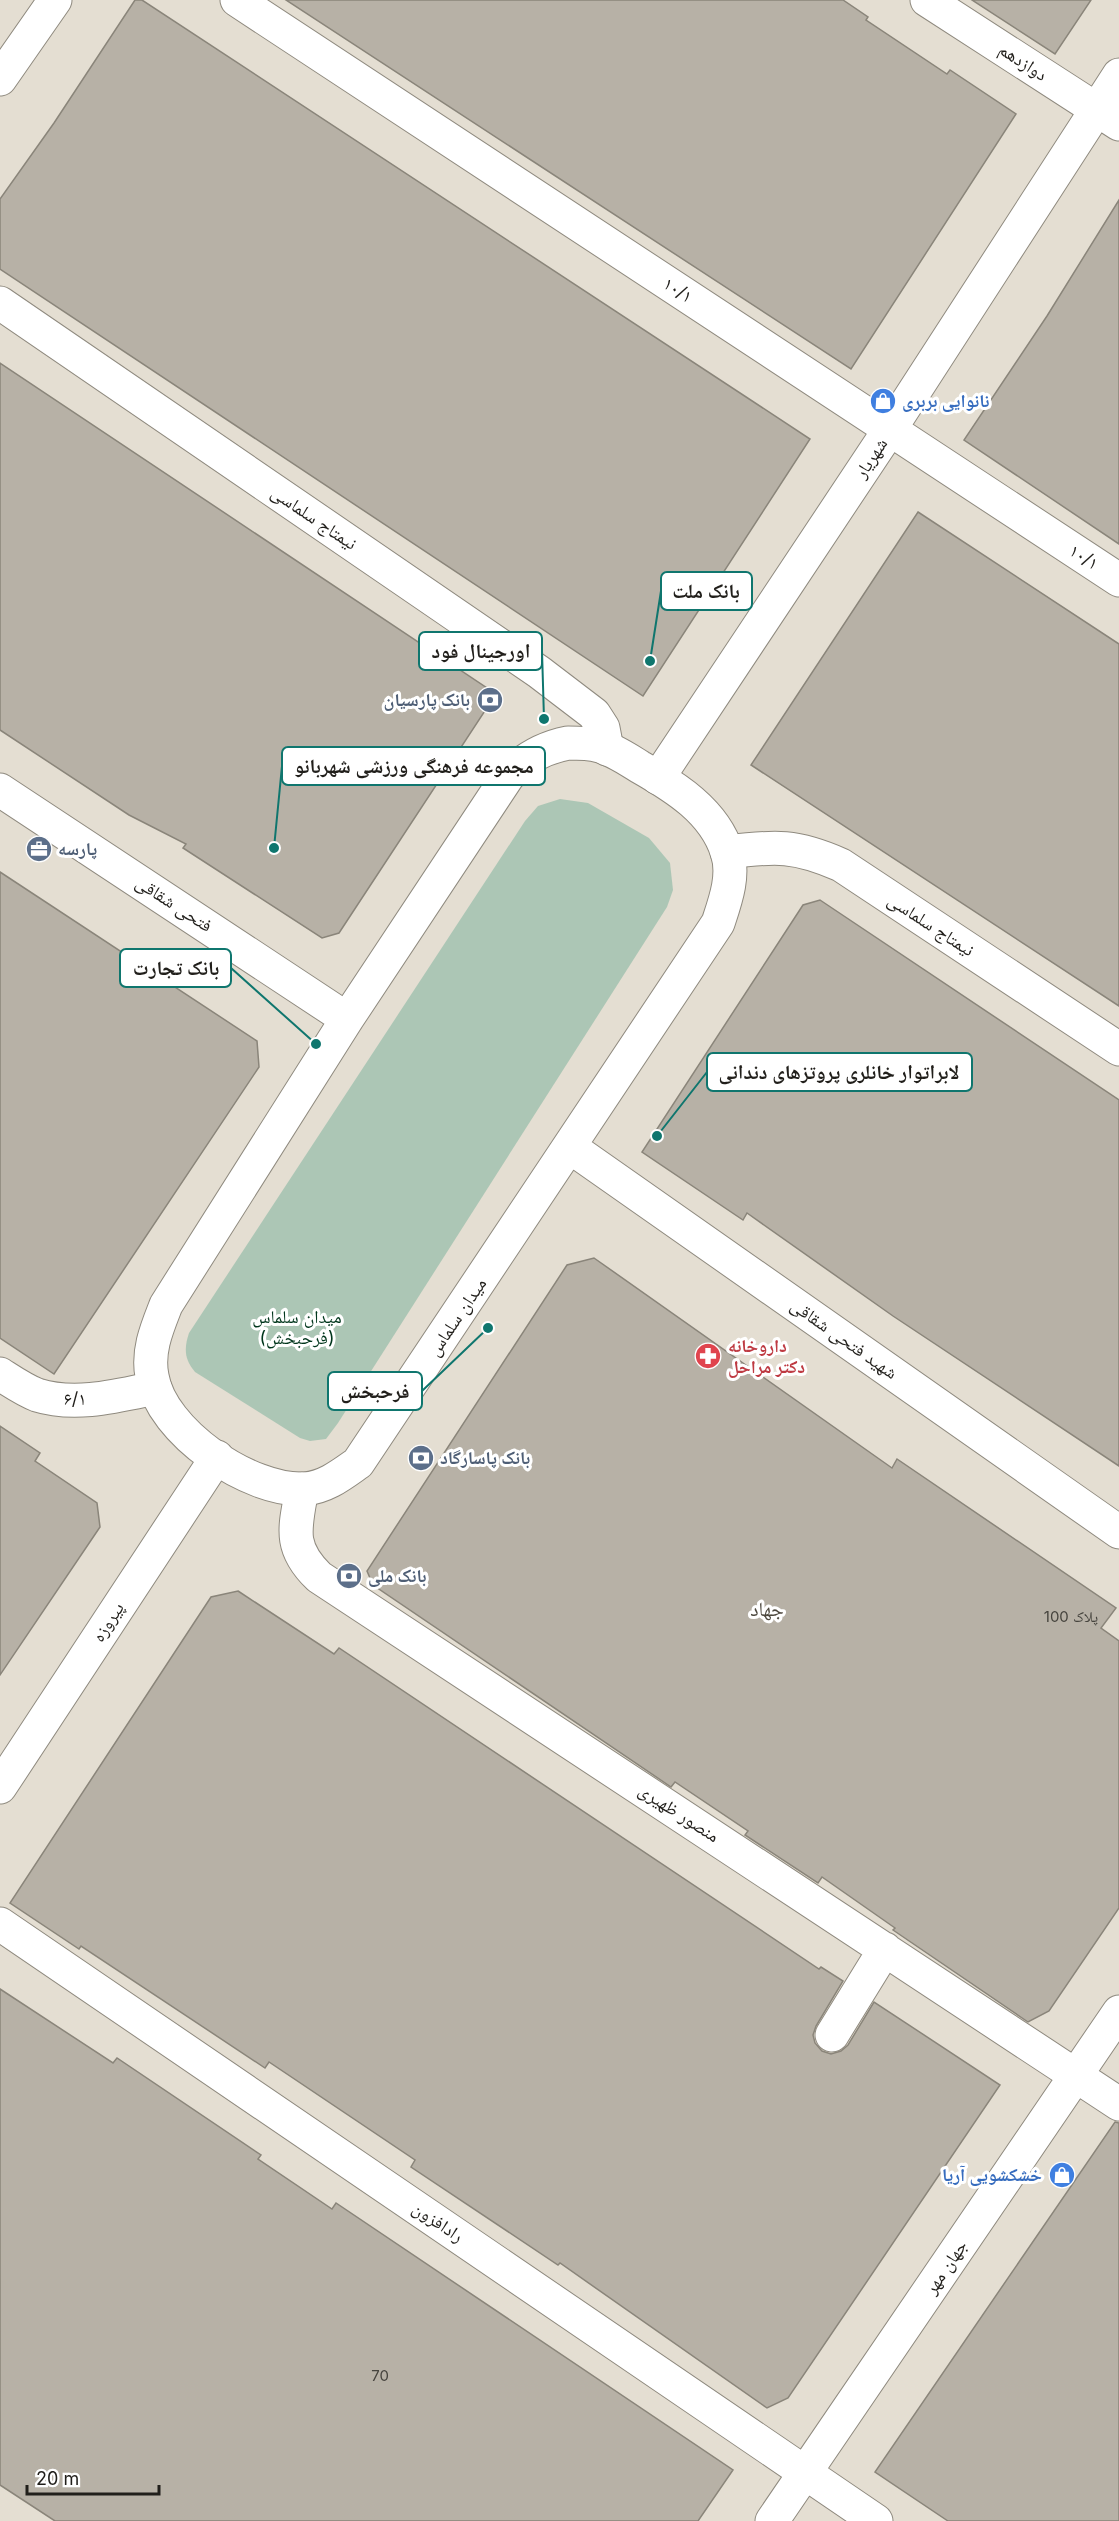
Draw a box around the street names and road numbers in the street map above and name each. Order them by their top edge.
street label: دوازدهم [994,38,1051,87]
street label: ۱۰/۱ [660,272,697,307]
street label: شهریار [849,434,892,483]
street label: نیمتاج سلماسی [266,481,361,556]
street label: ۱۰/۱ [1066,539,1103,574]
street label: فتحی شقاقی [132,871,216,937]
street label: نیمتاج سلماسی [883,889,978,962]
street label: میدان سلماس [423,1274,491,1360]
street label: شهید فتحی شقاقی [786,1294,902,1384]
street label: ۶/۱ [64,1388,86,1409]
street label: پیروزه [87,1598,129,1646]
street label: منصور ظهیری [635,1779,723,1847]
street label: رادافزون [408,2197,468,2247]
street label: جهان مهر [919,2236,972,2299]

